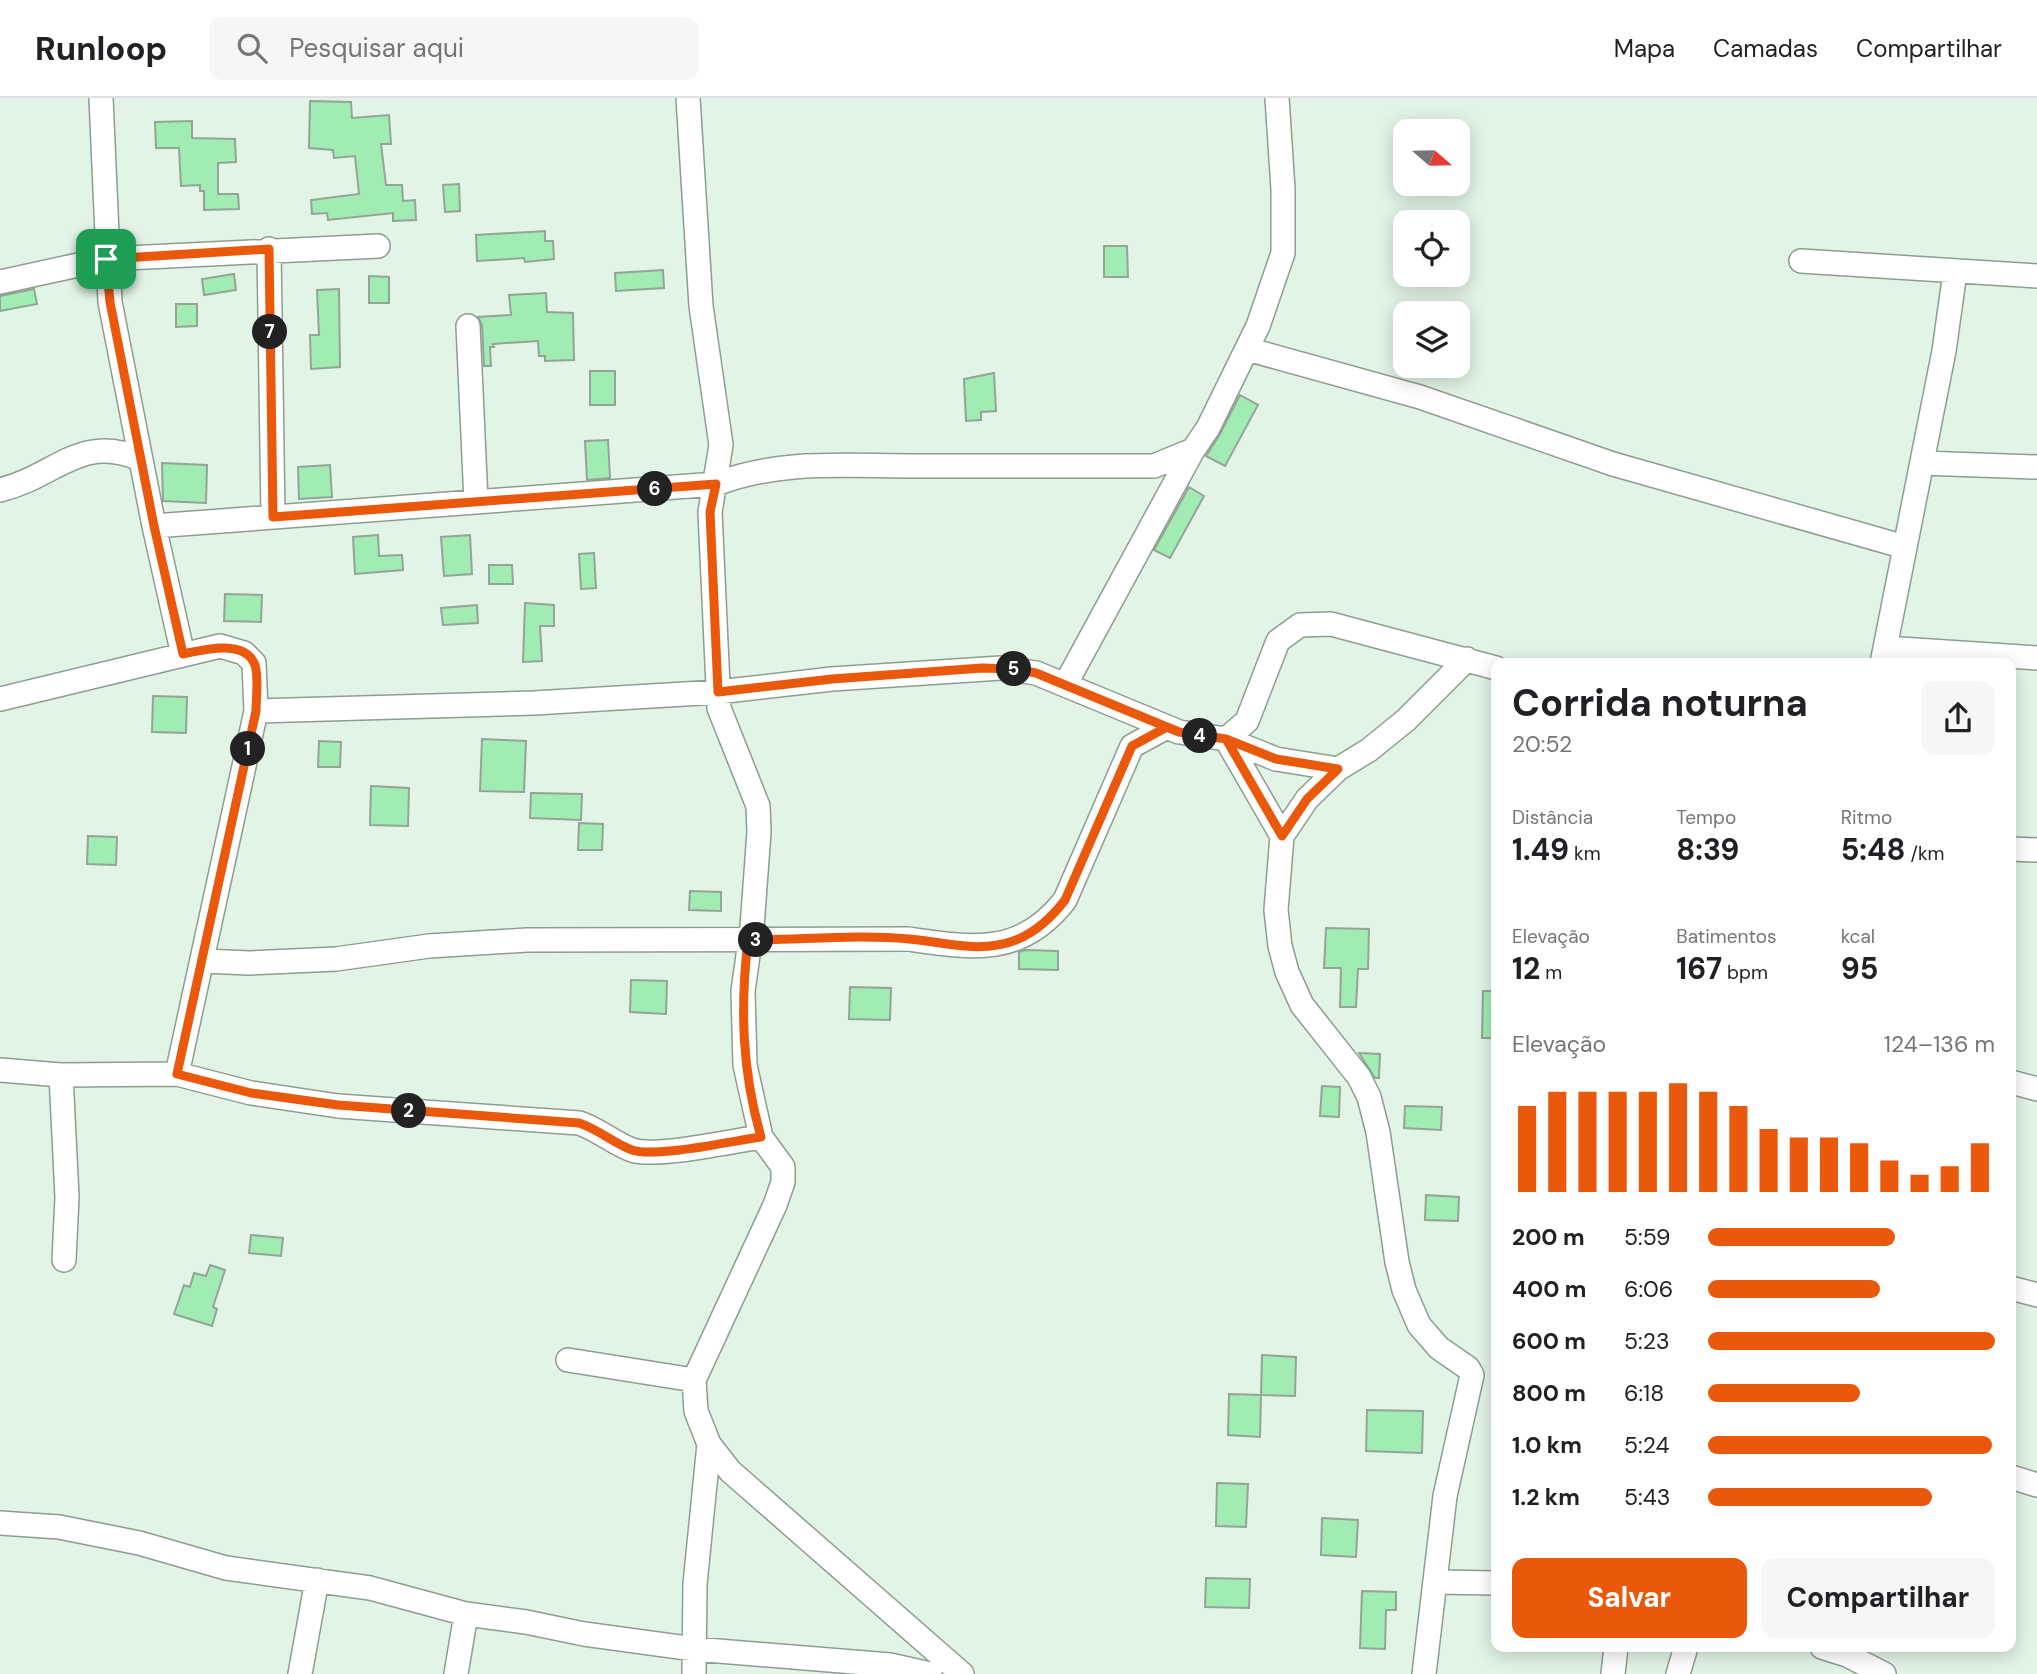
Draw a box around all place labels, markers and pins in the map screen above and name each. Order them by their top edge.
pin [76,229,136,289]
pin: 7 [252,314,288,350]
pin: 6 [638,472,672,506]
pin: 5 [996,652,1032,686]
pin: 4 [1182,718,1218,754]
pin: 1 [230,732,266,766]
pin: 3 [738,922,774,958]
pin: 2 [392,1094,426,1128]

